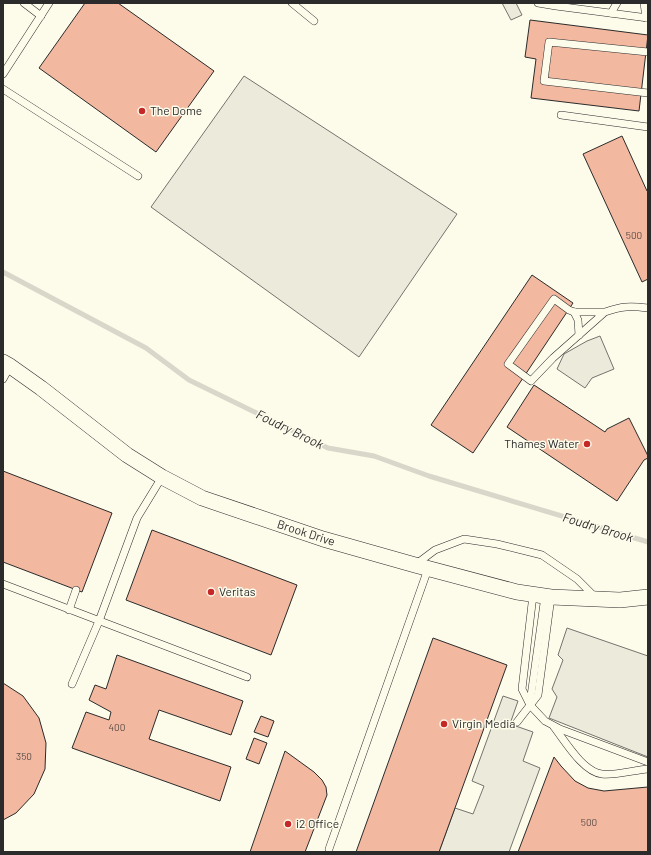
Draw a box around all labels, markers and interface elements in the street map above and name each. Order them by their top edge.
place label: The Dome [150,103,202,117]
marker: The Dome [137,106,147,116]
house number: 500 [626,229,642,241]
water label: Foudry Brook [254,406,327,452]
place label: Thames Water [504,436,580,450]
marker: Thames Water [582,439,592,449]
water label: Foudry Brook [561,509,636,546]
street label: Brook Drive [276,516,337,548]
place label: Veritas [219,584,256,598]
marker: Veritas [206,587,216,597]
place label: Virgin Media [452,716,515,730]
marker: Virgin Media [439,719,449,729]
house number: 400 [109,721,125,733]
house number: 350 [16,750,32,762]
place label: i2 Office [296,816,339,830]
house number: 500 [581,816,597,828]
marker: i2 Office [283,819,293,829]

